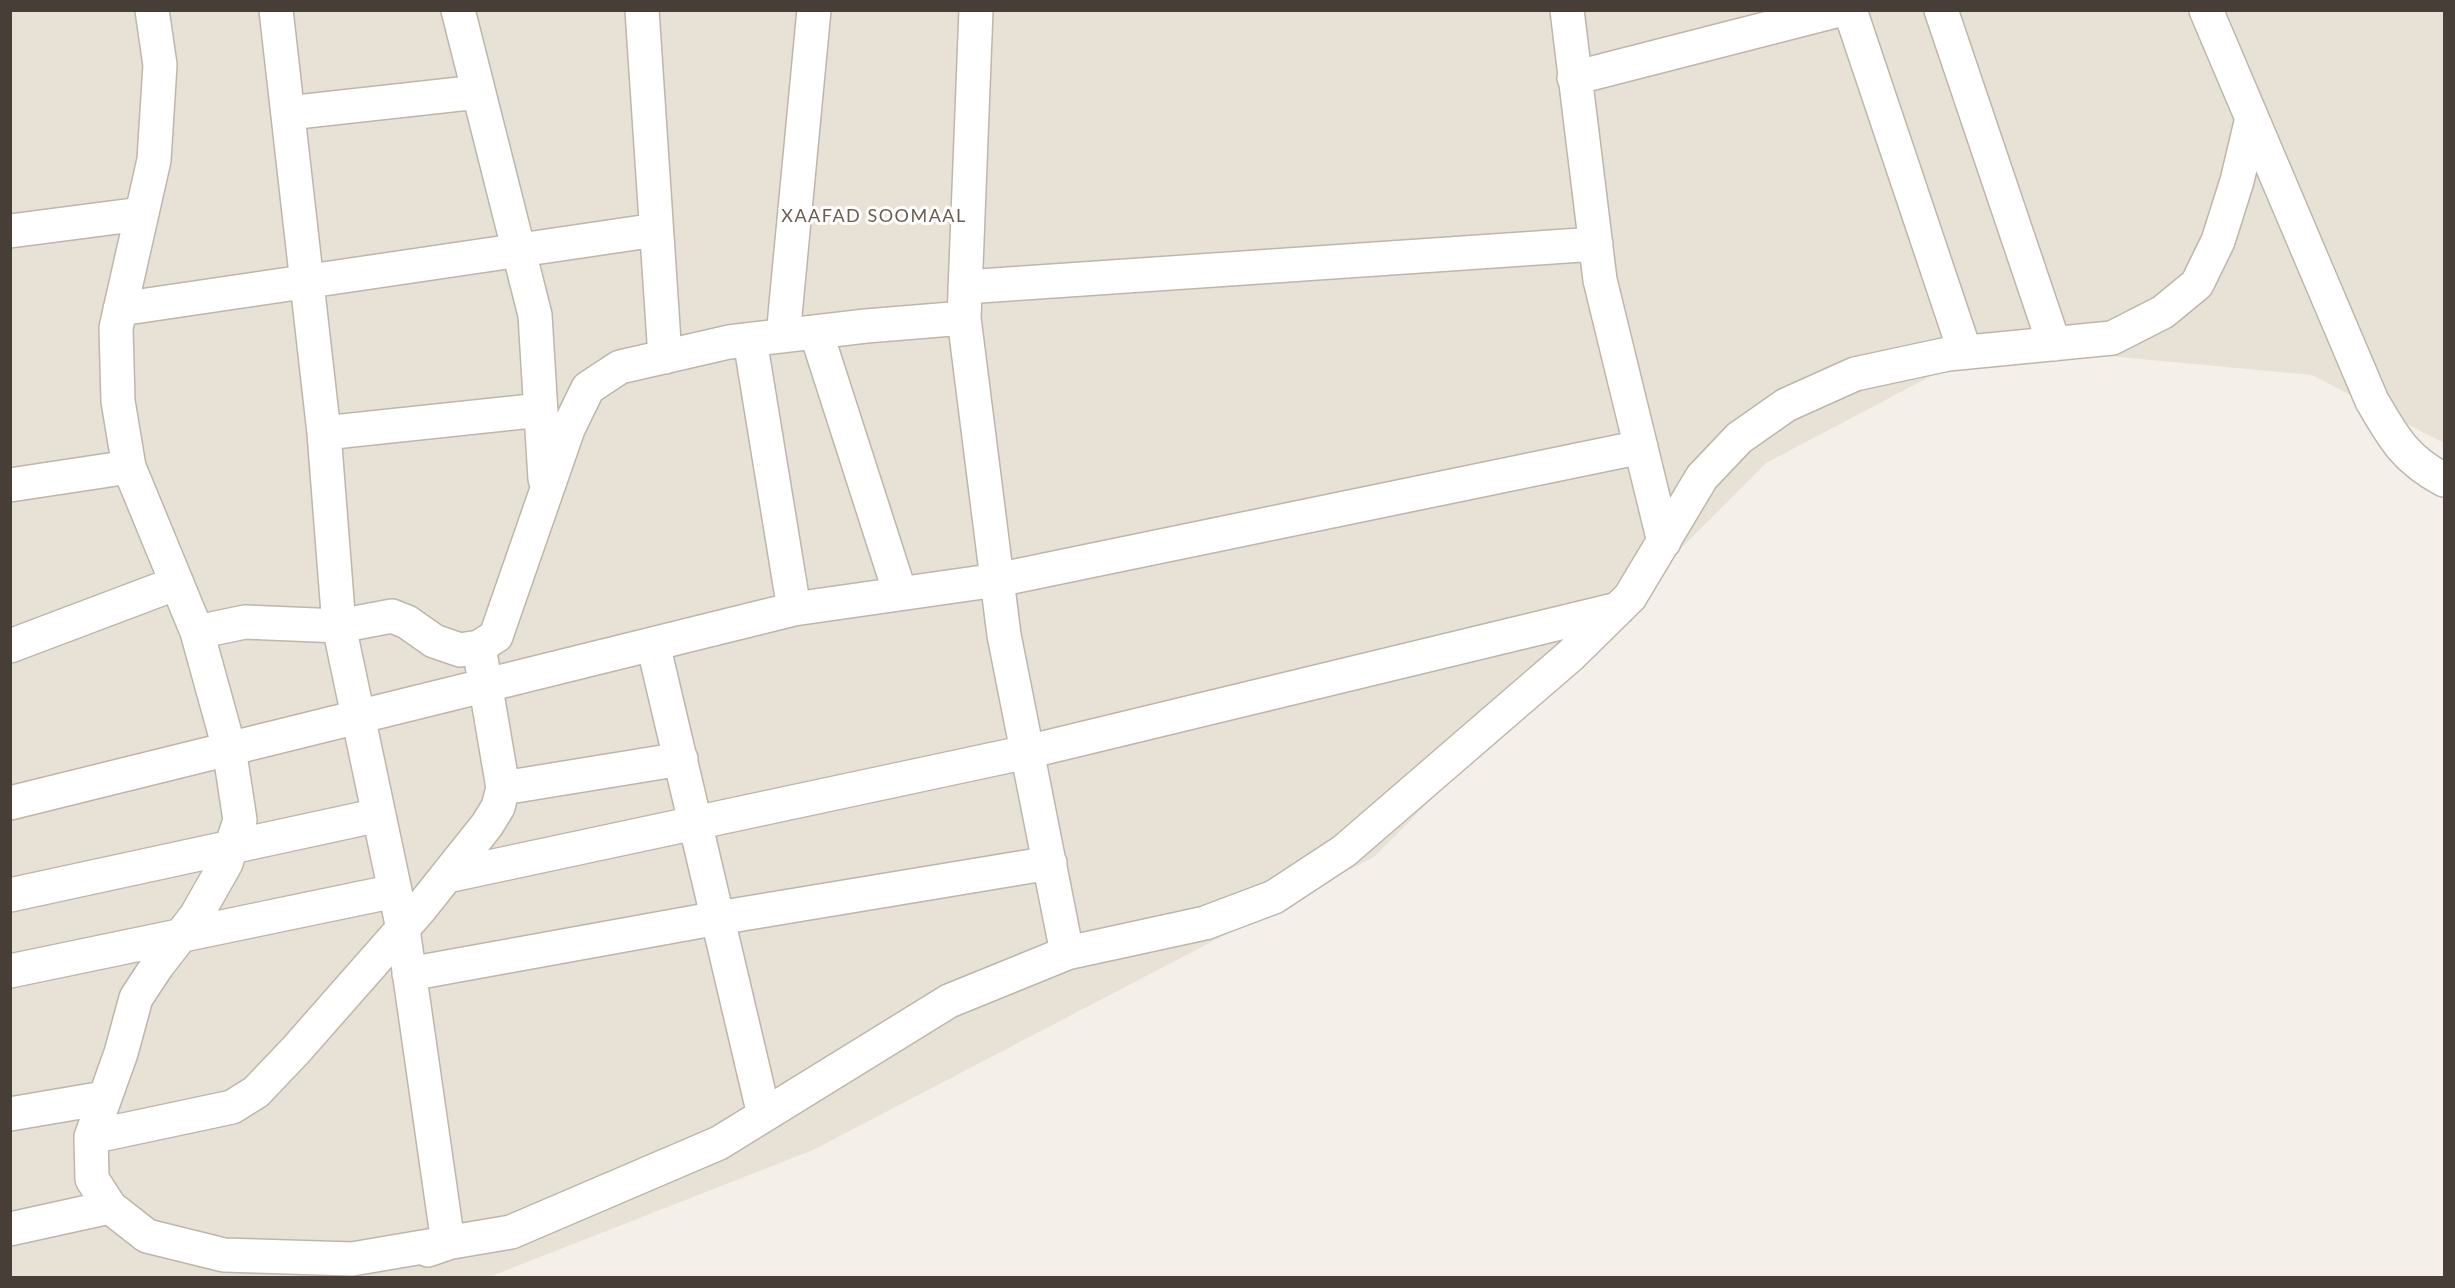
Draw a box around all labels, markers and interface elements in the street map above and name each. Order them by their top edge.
district label: XAAFAD SOOMAAL [781,205,967,227]

